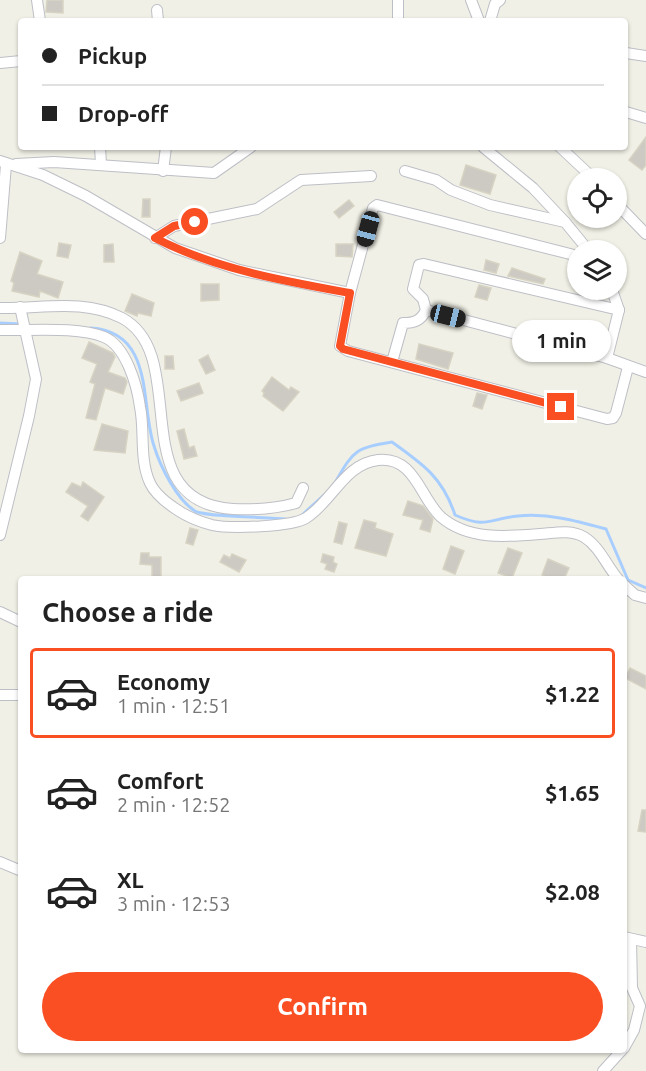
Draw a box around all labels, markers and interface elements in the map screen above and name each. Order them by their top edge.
text: Pickup [78,43,147,68]
text: Drop-off [78,101,168,126]
map controls [567,168,627,300]
button: locate [567,168,627,228]
route start [181,208,208,235]
car [355,209,381,249]
button: layers [567,240,627,300]
car [428,303,468,329]
callout: 1 min [512,320,610,362]
text: 1 min [536,329,587,352]
route end [547,393,574,420]
text: Choose a ride [42,597,214,627]
icon: car [45,666,99,720]
text: Economy [117,669,210,694]
text: $1.22 [545,681,600,706]
text: 1 min · 12:51 [117,694,231,717]
icon: car [45,765,99,819]
text: Comfort [117,768,204,793]
text: $1.65 [545,780,600,805]
text: 2 min · 12:52 [117,793,231,816]
icon: car [45,864,99,918]
text: XL [117,867,144,892]
text: $2.08 [545,879,600,904]
text: 3 min · 12:53 [117,892,231,915]
button: Confirm [42,972,603,1041]

